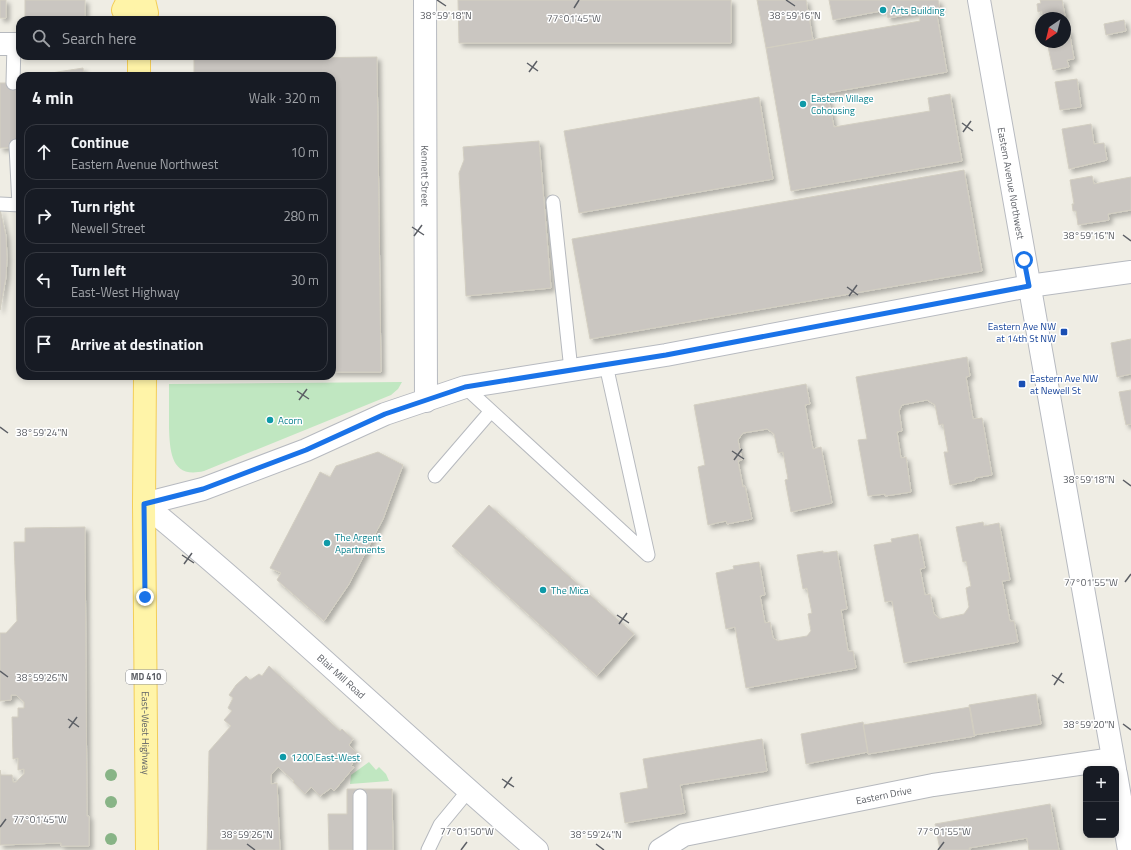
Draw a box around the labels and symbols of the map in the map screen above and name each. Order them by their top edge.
place label: Arts Building [891,3,945,18]
marker: Arts Building [878,5,888,15]
text: 38°59'18"N [420,8,472,23]
text: 38°59'16"N [769,8,821,23]
text: 77°01'45"W [547,11,601,26]
north arrow [1035,12,1071,48]
place label: Eastern Village Cohousing [811,91,874,118]
marker: Eastern Village Cohousing [798,99,808,109]
street label: Eastern Avenue Northwest [994,126,1028,241]
street label: Kennett Street [417,145,433,207]
text: 38°59'16"N [1063,228,1115,243]
route start [1015,251,1033,269]
place label: Eastern Ave NW at 14th St NW [988,319,1056,346]
marker: Eastern Ave NW at 14th St NW [1059,327,1069,337]
place label: Eastern Ave NW at Newell St [1030,371,1098,398]
marker: Eastern Ave NW at Newell St [1017,379,1027,389]
place label: Acorn [278,413,302,428]
marker: Acorn [265,415,275,425]
text: 38°59'24"N [16,425,68,440]
text: 38°59'18"N [1063,472,1115,487]
place label: The Argent Apartments [335,530,385,557]
marker: The Argent Apartments [322,538,332,548]
text: 77°01'55"W [1064,575,1118,590]
place label: The Mica [551,583,589,598]
marker: The Mica [538,585,548,595]
route end [136,588,154,606]
street label: Blair Mill Road [314,651,369,702]
text: 38°59'26"N [16,670,68,685]
road number: MD 410 [126,670,166,684]
street label: East-West Highway [138,691,153,775]
text: 38°59'20"N [1063,717,1115,732]
place label: 1200 East-West [291,750,361,765]
marker: 1200 East-West [278,752,288,762]
street label: Eastern Drive [855,782,913,808]
text: 77°01'45"W [13,812,67,827]
text: 77°01'50"W [440,824,494,839]
text: 77°01'55"W [917,824,971,839]
text: 38°59'26"N [221,827,273,842]
text: 38°59'24"N [570,827,622,842]

